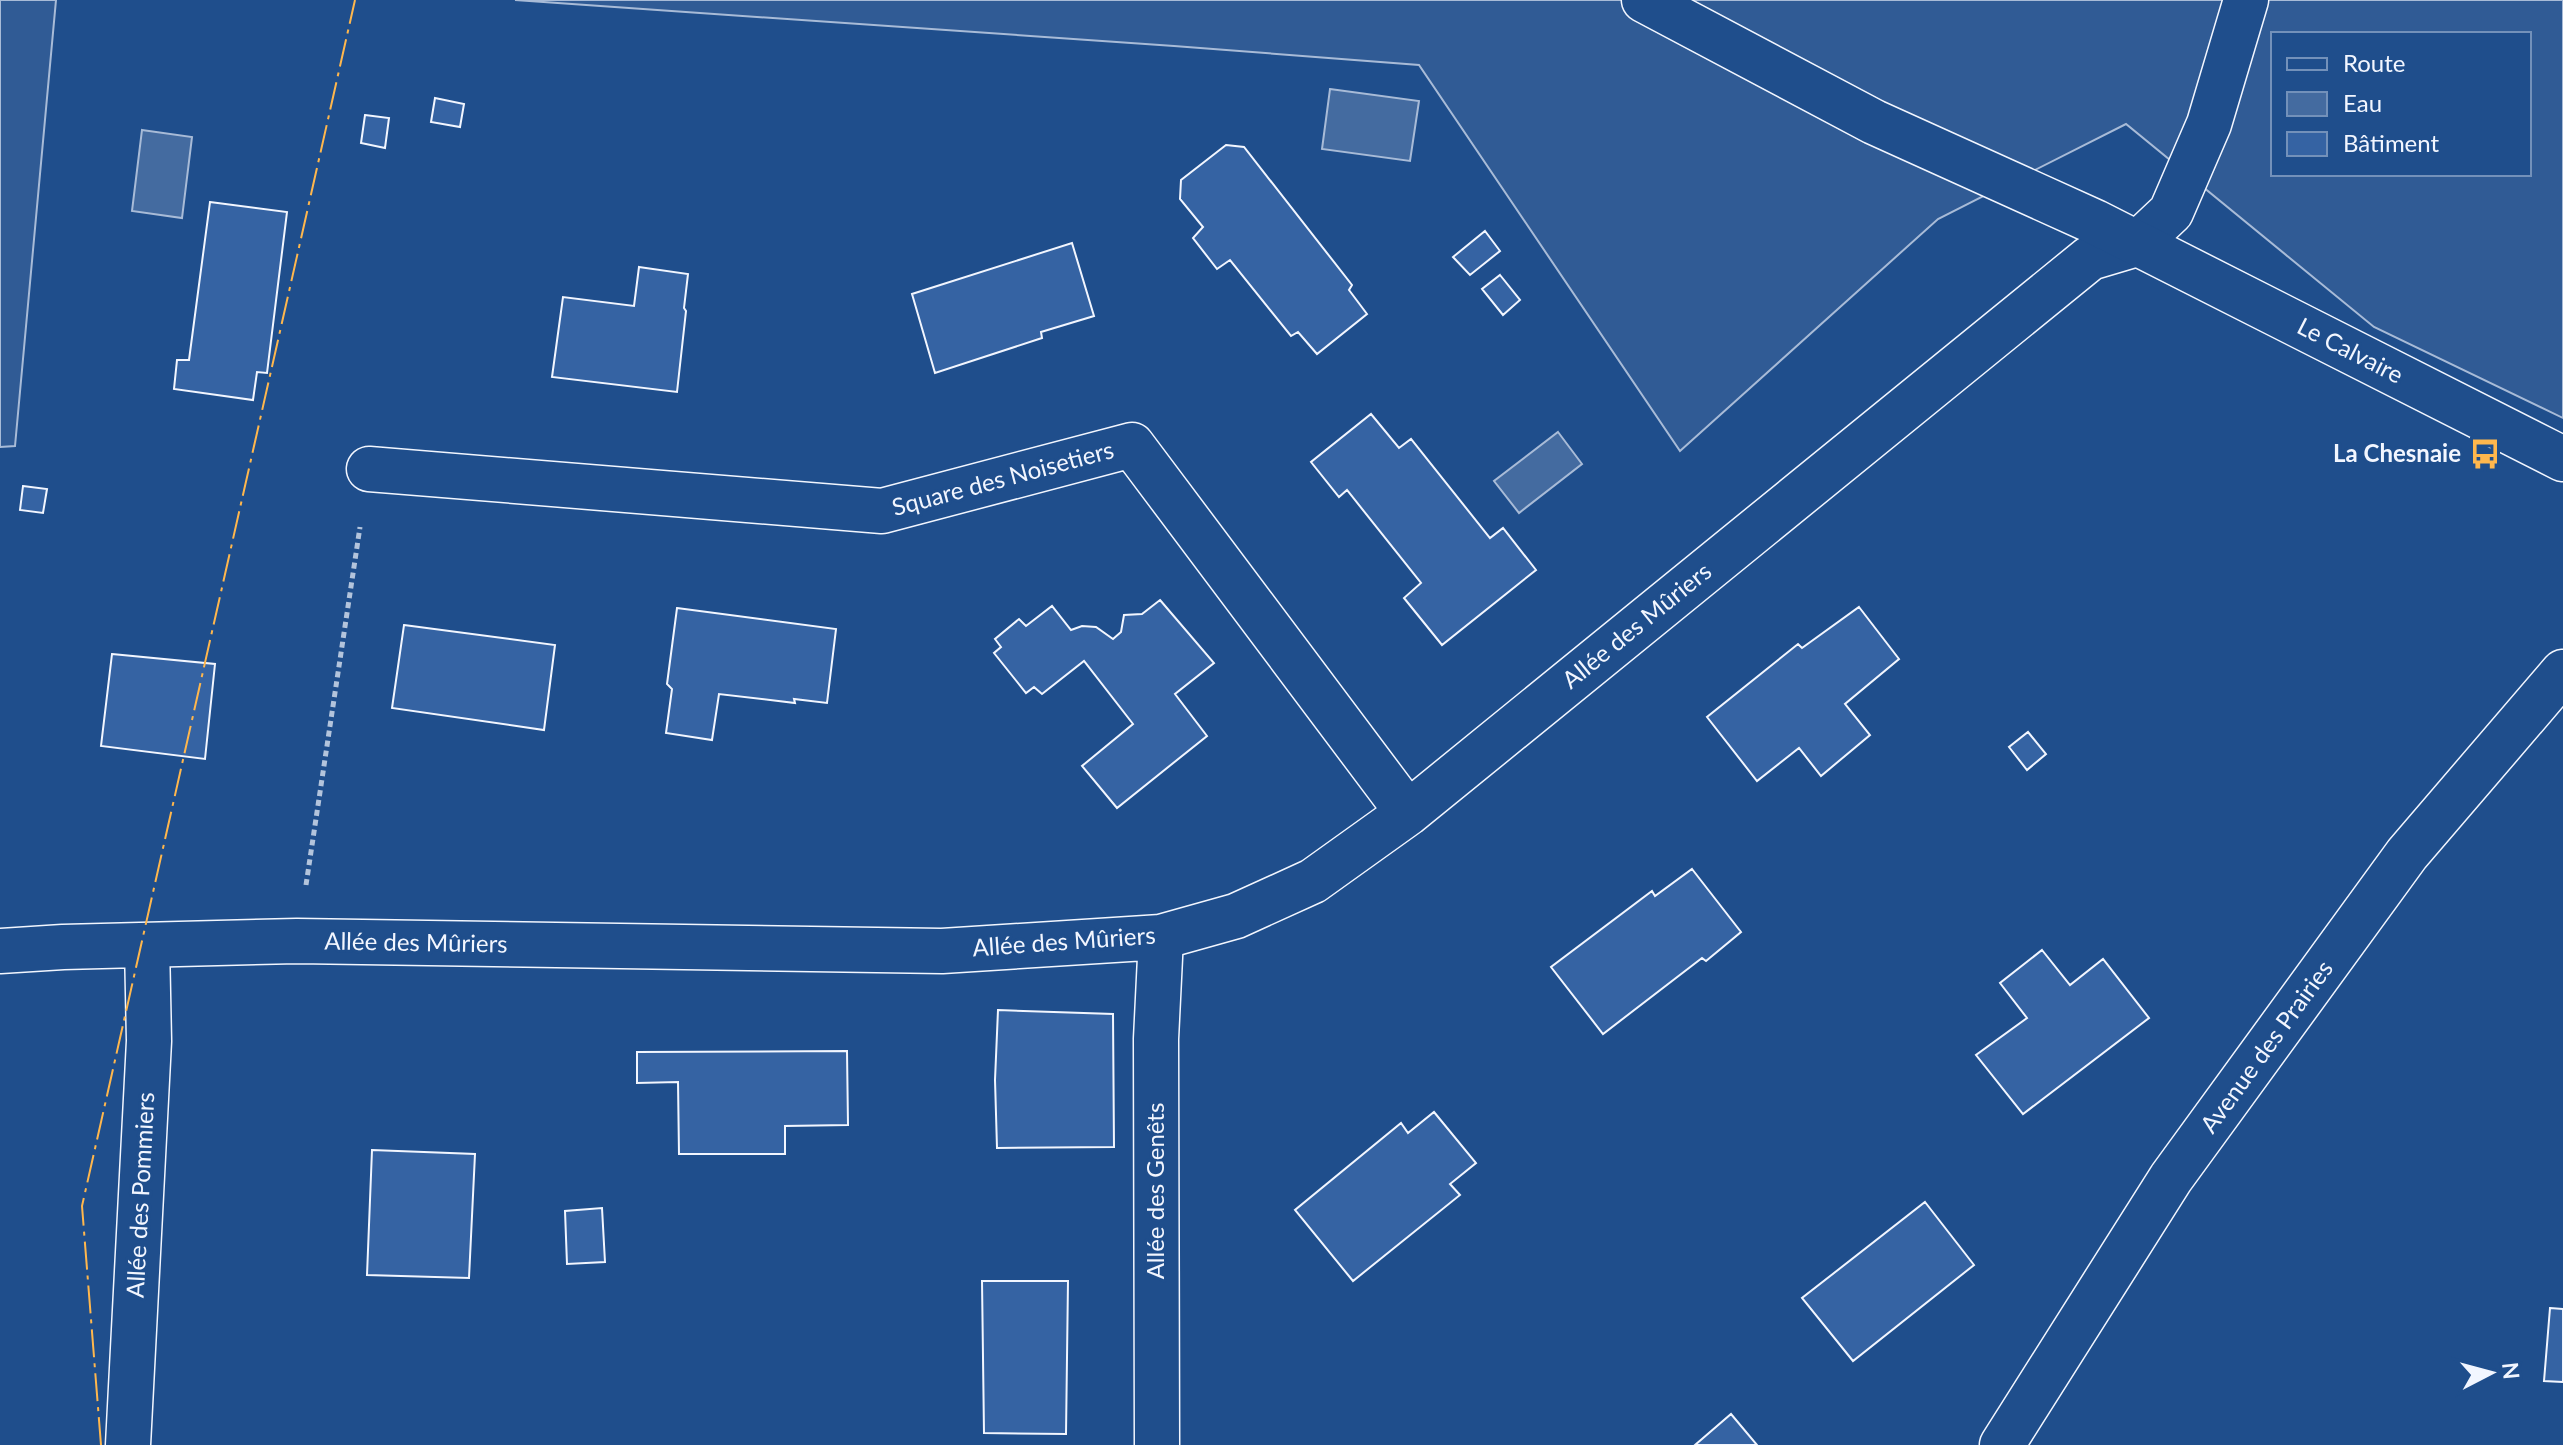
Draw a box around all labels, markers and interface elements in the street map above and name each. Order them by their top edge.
legend [2271,32,2531,176]
text: Route [2343,48,2405,77]
text: Eau [2343,88,2382,117]
text: Bâtiment [2343,128,2440,157]
street label: Le Calvaire [2293,311,2408,389]
street label: Square des Noisetiers [889,434,1117,521]
bus stop icon: La Chesnaie [2468,437,2502,471]
place label: La Chesnaie [2333,438,2461,467]
street label: Allée des Mûriers [1556,556,1716,694]
street label: Allée des Mûriers [971,920,1156,961]
street label: Allée des Mûriers [324,925,508,958]
street label: Avenue des Prairies [2193,954,2338,1138]
street label: Allée des Pommiers [120,1091,159,1299]
street label: Allée des Genêts [1140,1103,1169,1279]
north arrow [2451,1333,2531,1413]
text: N [2497,1361,2526,1381]

